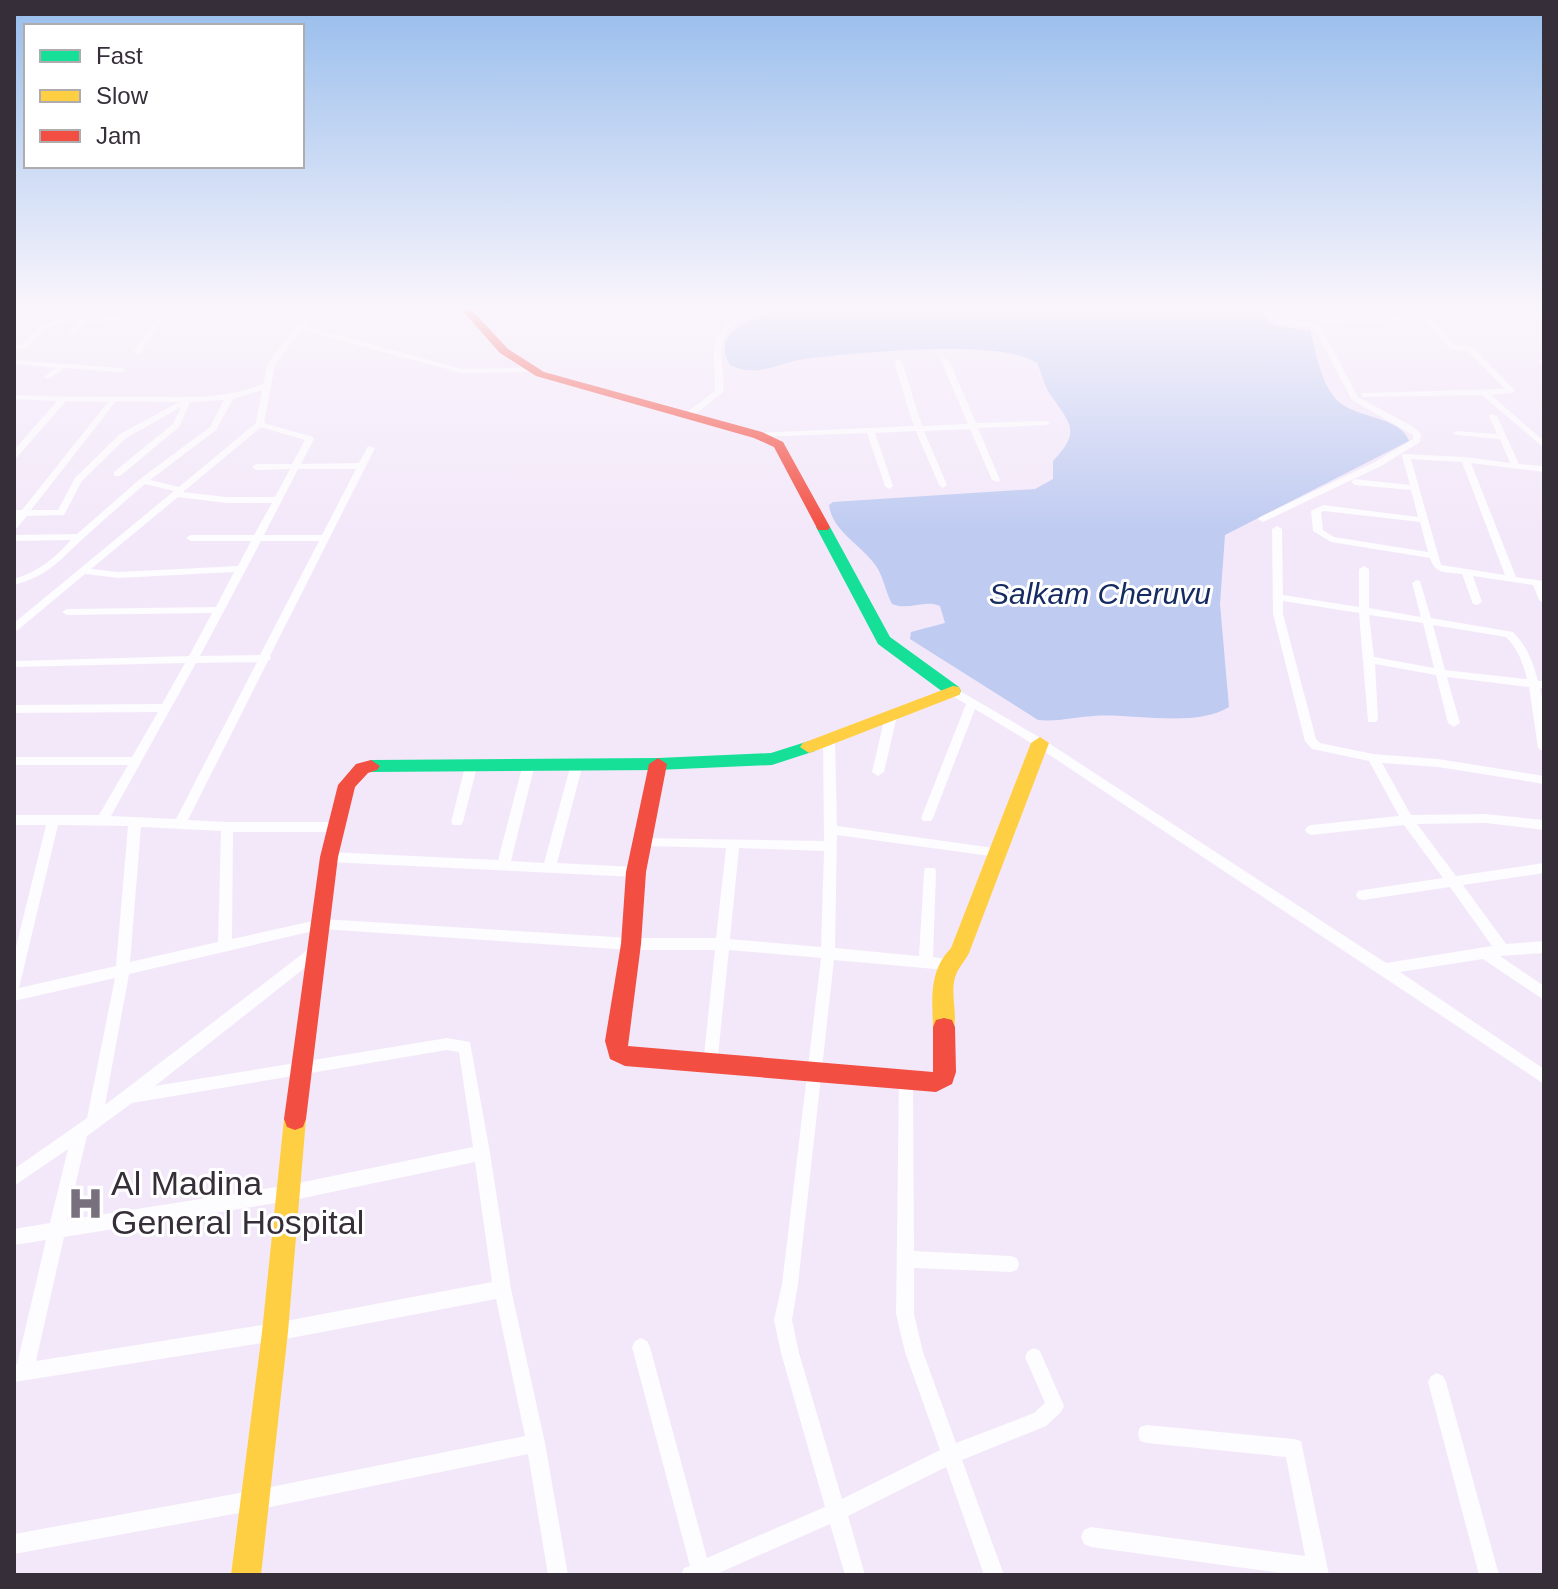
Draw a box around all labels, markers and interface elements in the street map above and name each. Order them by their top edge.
legend [24,24,304,168]
text: Fast [96,42,143,69]
text: Slow [96,82,149,109]
text: Jam [96,122,141,149]
water label: Salkam Cheruvu [989,577,1211,610]
place label: Al Madina General Hospital [111,1164,364,1241]
hospital icon: Al Madina General Hospital [66,1184,104,1222]

